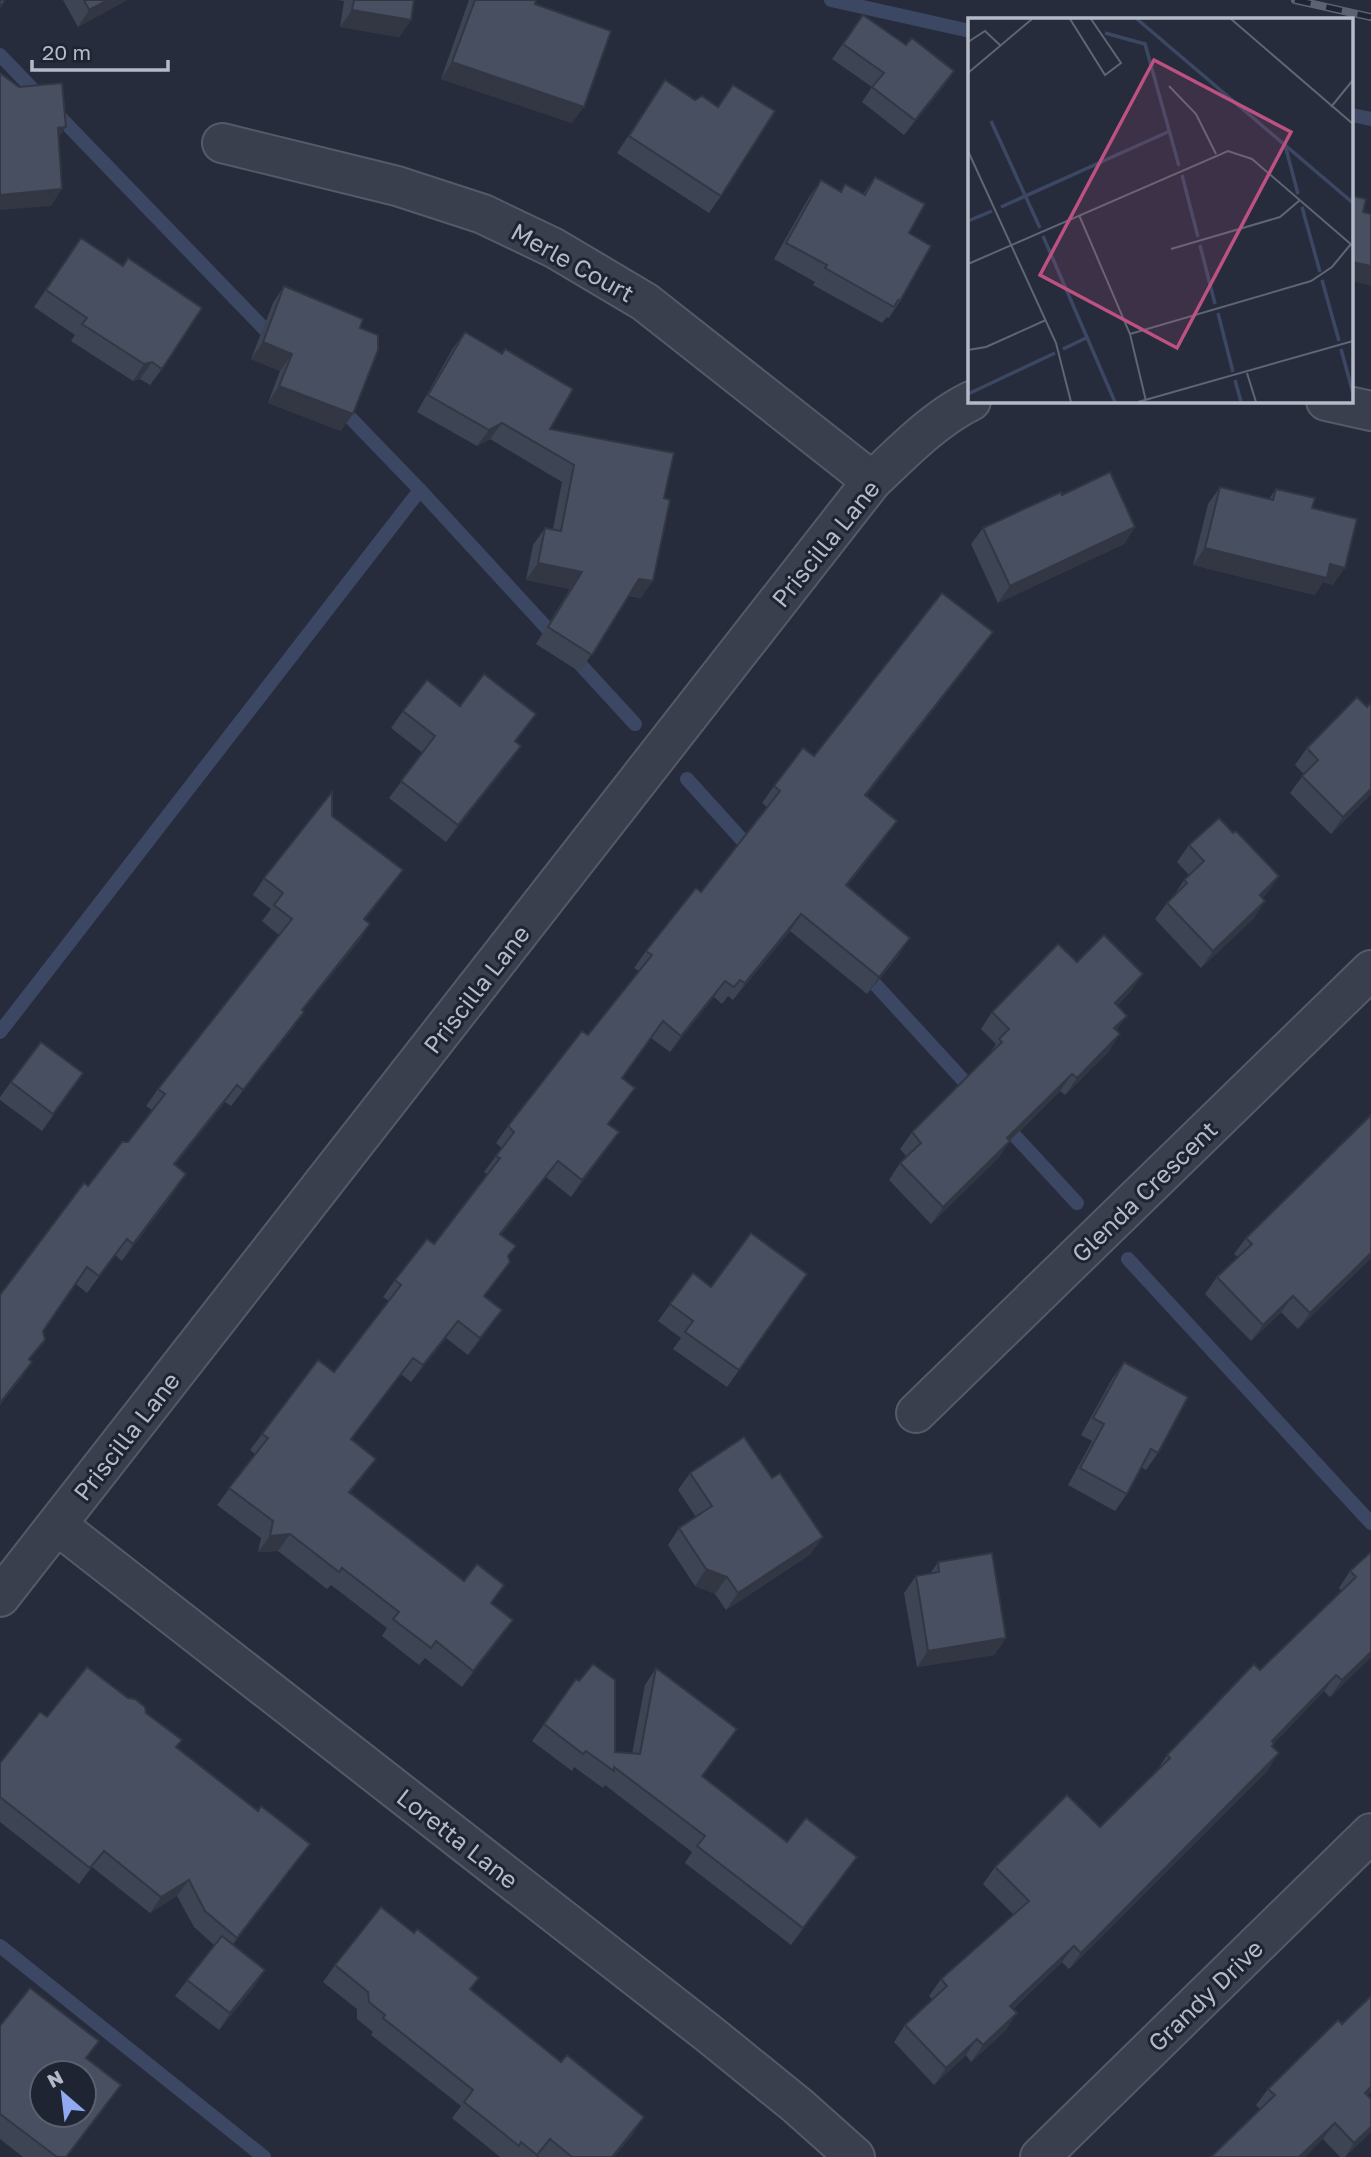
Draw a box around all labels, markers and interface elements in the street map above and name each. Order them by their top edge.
inset map [968,18,1354,402]
scale bar [32,28,168,72]
text: 20 m [42,39,91,65]
street label: Merle Court [507,216,639,308]
street label: Priscilla Lane [765,474,885,612]
street label: Priscilla Lane [417,919,535,1059]
street label: Glenda Crescent [1065,1114,1223,1268]
street label: Priscilla Lane [67,1366,185,1506]
street label: Loretta Lane [392,1782,524,1894]
street label: Grandy Drive [1142,1933,1268,2057]
north arrow [28,2059,98,2129]
text: N [43,2065,67,2092]

